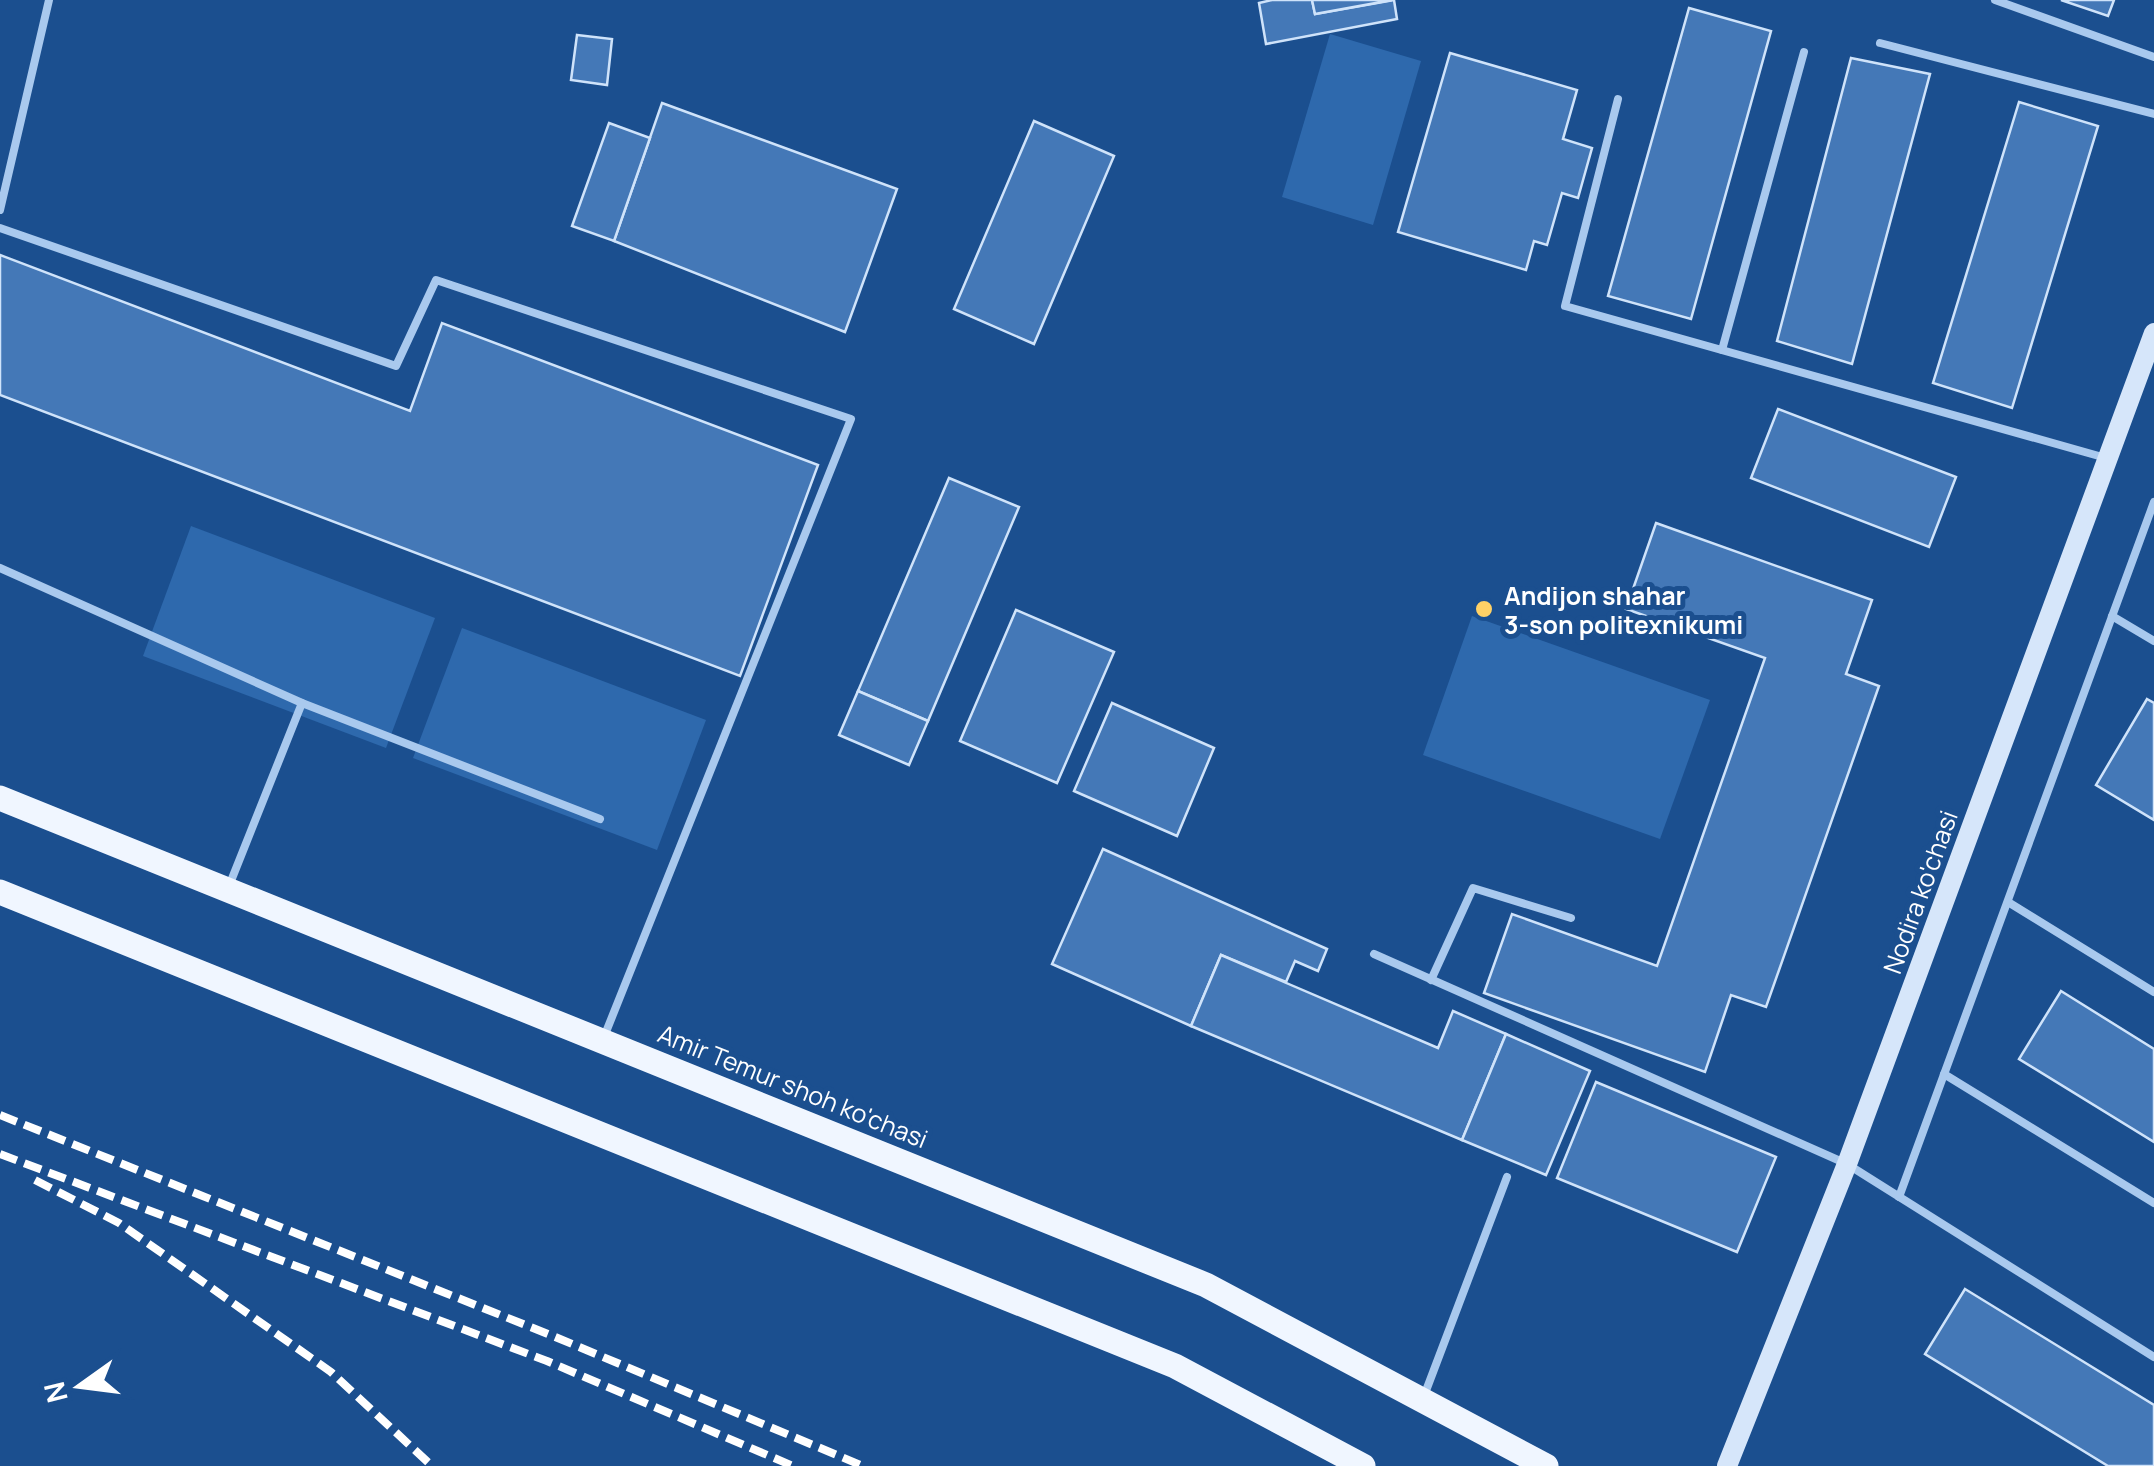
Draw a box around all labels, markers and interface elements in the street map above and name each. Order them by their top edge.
place label: Andijon shahar 3-son politexnikumi [1504,578,1743,642]
marker: Andijon shahar 3-son politexnikumi [1473,598,1495,620]
street label: Nodira ko'chasi [1874,806,1966,978]
street label: Amir Temur shoh ko'chasi [653,1016,933,1156]
north arrow [30,1336,130,1436]
text: N [34,1378,76,1407]

